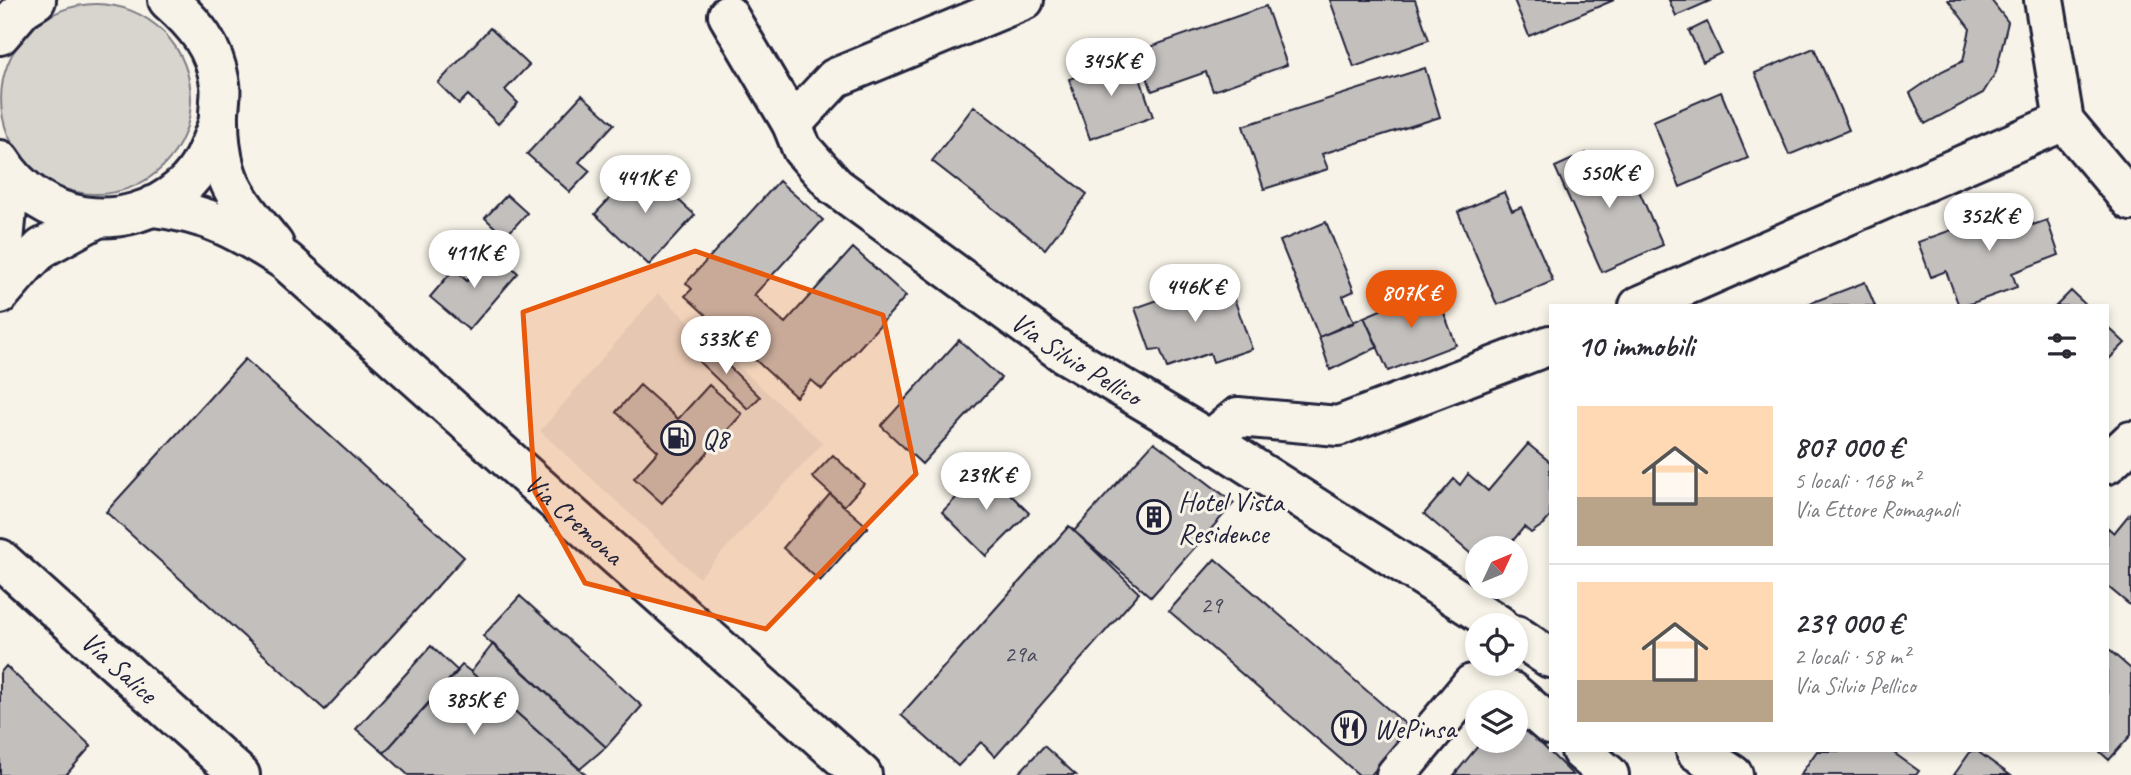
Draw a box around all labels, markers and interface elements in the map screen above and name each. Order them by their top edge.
pin: 345K € [1054,38,1168,98]
text: 345K € [1082,46,1140,75]
pin: 550K € [1552,150,1666,210]
pin: 441K € [588,156,702,215]
text: 550K € [1580,158,1638,187]
text: 441K € [616,163,674,192]
pin: 352K € [1932,194,2046,253]
text: 352K € [1960,201,2018,230]
pin: 411K € [417,230,531,290]
text: 411K € [445,238,503,267]
pin: 446K € [1138,264,1252,324]
pin: 807K € [1354,270,1468,330]
text: 446K € [1165,272,1225,301]
text: 807K € [1382,278,1440,307]
street label: Via Silvio Pellico [1005,303,1151,415]
pin: 533K € [669,316,783,376]
text: 533K € [697,324,755,353]
text: 10 immobili [1577,327,1694,365]
icon: filters [2043,327,2081,365]
fuel station icon: Q8 [659,419,697,457]
place label: Q8 [702,421,731,456]
text: 807 000 € [1794,428,1903,466]
icon: home [1633,434,1717,518]
pin: 239K € [929,452,1043,512]
text: 239K € [957,460,1015,489]
street label: Via Cremona [518,465,633,573]
text: 5 locali · 168 m² [1794,466,1920,495]
place label: Hotel Vista Residence [1178,484,1285,551]
text: Via Ettore Romagnoli [1794,495,1959,524]
building icon: Hotel Vista Residence [1135,498,1173,536]
north arrow [1465,536,1528,598]
map controls [1465,536,1528,753]
house number: 29 [1200,590,1224,620]
text: 239 000 € [1794,604,1903,642]
icon: home [1633,610,1717,694]
button: locate [1465,613,1528,676]
street label: Via Salice [74,623,167,711]
house number: 29a [1004,639,1038,669]
text: 2 locali · 58 m² [1794,642,1909,671]
text: Via Silvio Pellico [1794,671,1916,700]
pin: 385K € [417,678,531,737]
text: 385K € [445,685,503,714]
button: layers [1465,690,1528,753]
restaurant icon: WePinsa [1330,709,1368,747]
place label: WePinsa [1374,711,1458,746]

